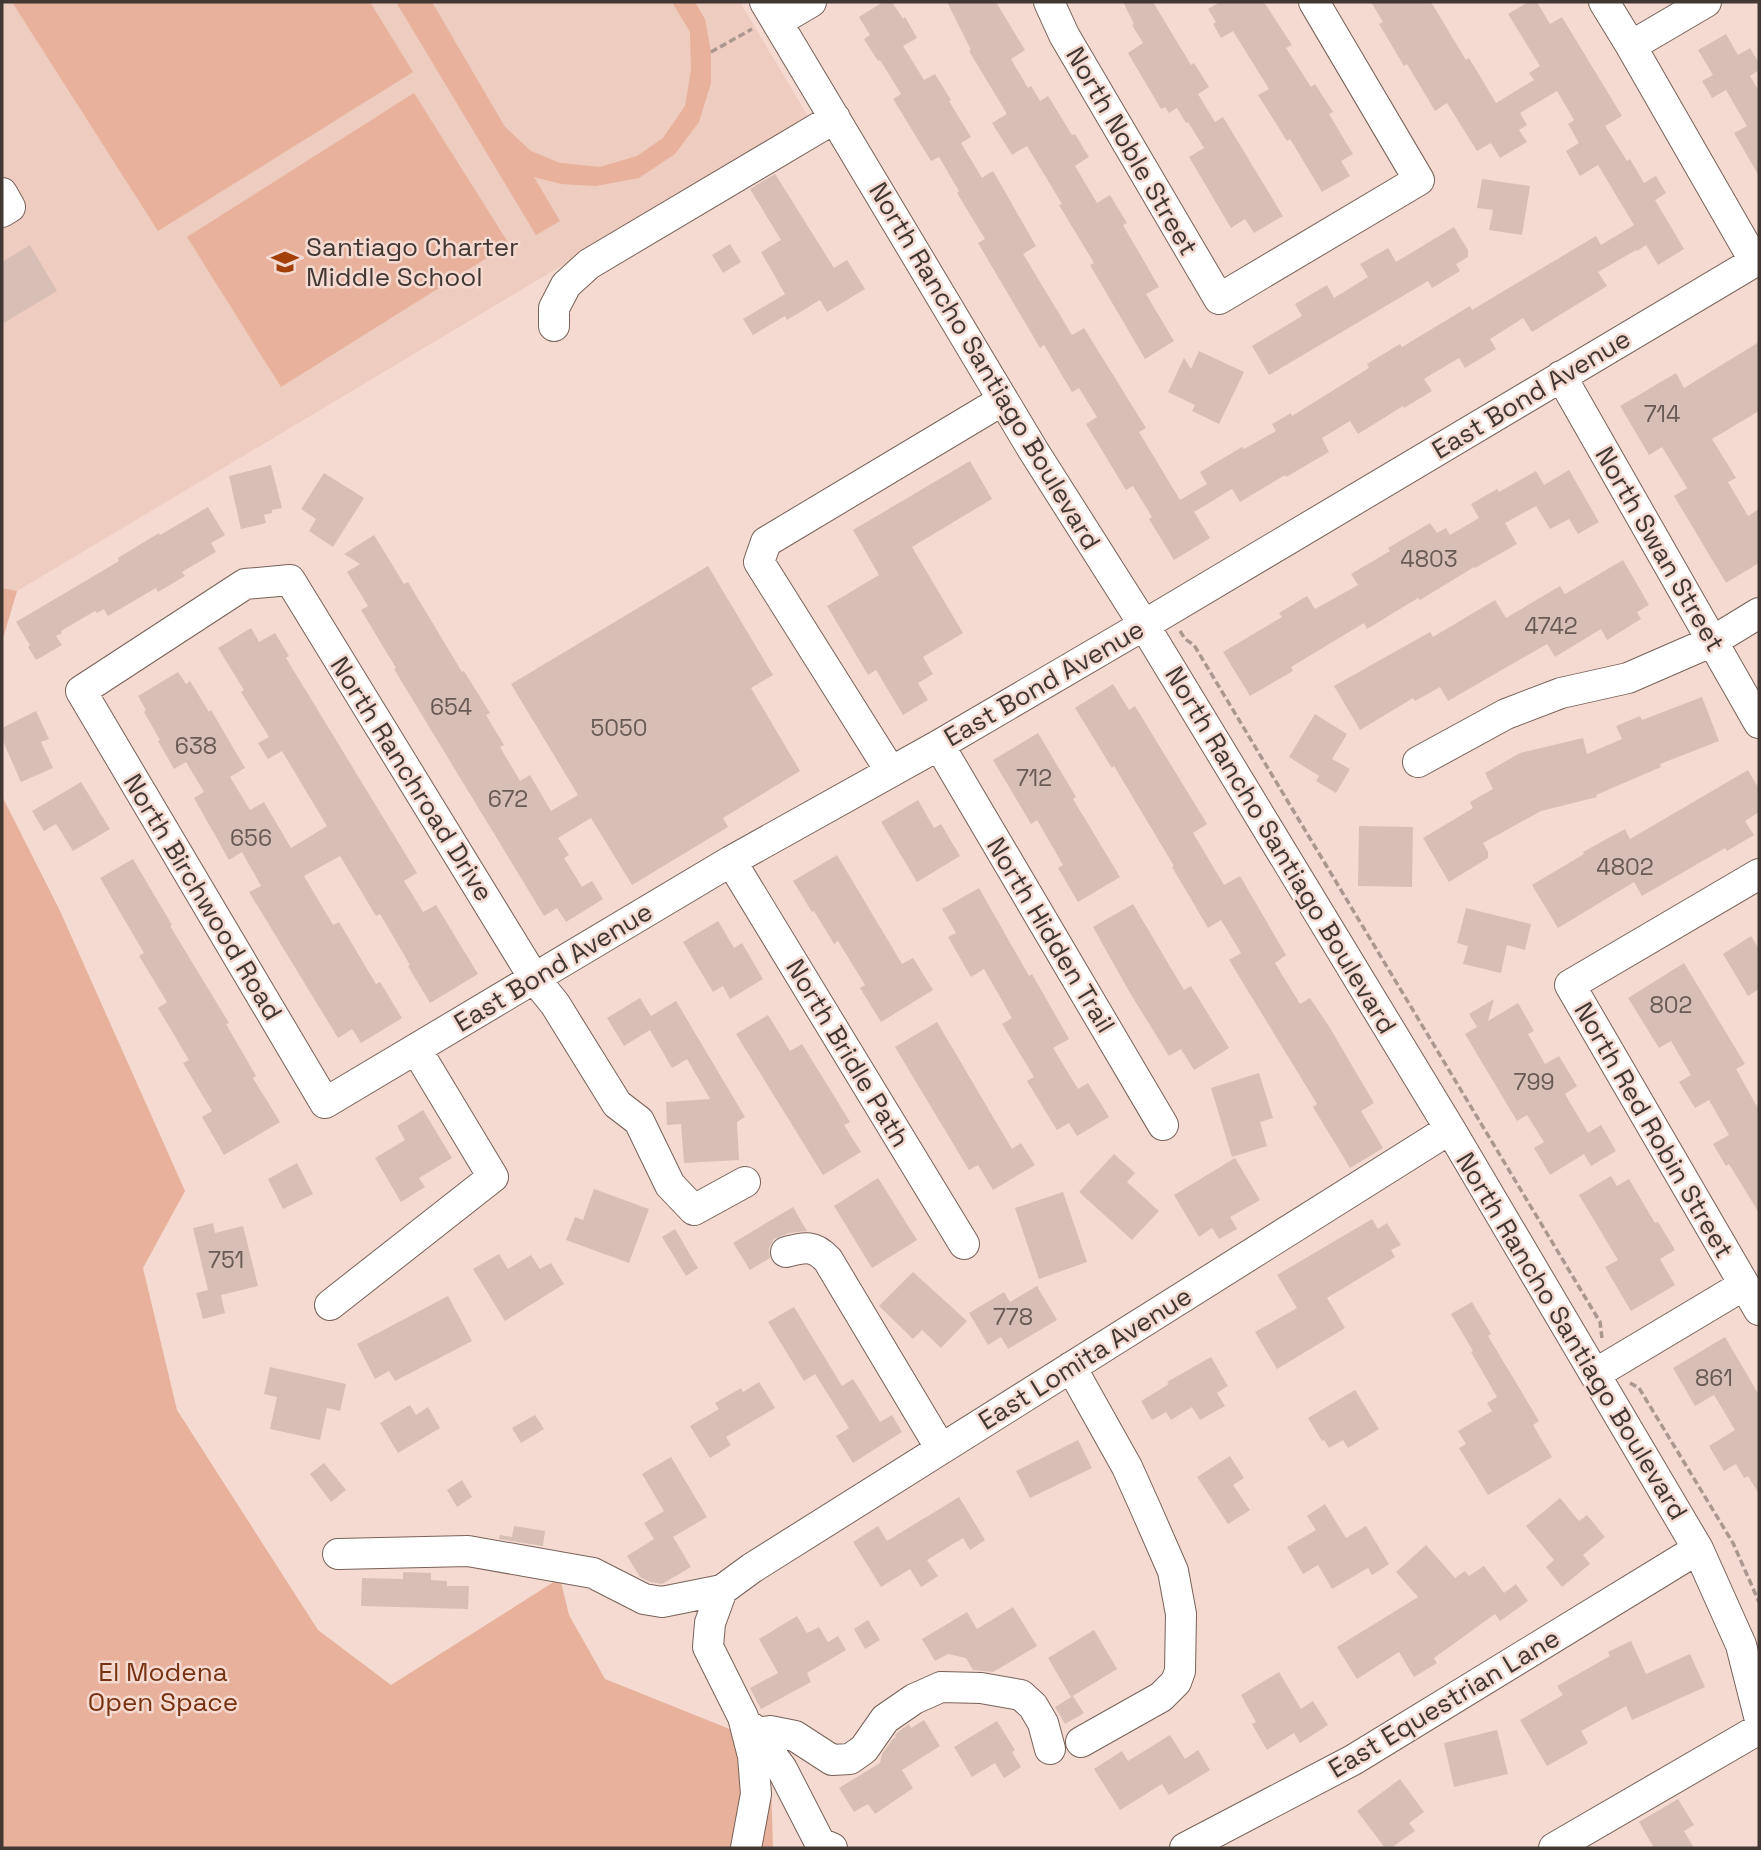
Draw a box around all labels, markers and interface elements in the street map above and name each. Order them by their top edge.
street label: North Noble Street [1058,40,1206,262]
street label: North Rancho Santiago Boulevard [861,176,1109,556]
place label: Santiago Charter Middle School [306,230,519,294]
school or university icon: Santiago Charter Middle School [270,247,300,277]
street label: East Bond Avenue [1426,321,1636,467]
house number: 714 [1644,399,1680,429]
street label: North Swan Street [1587,440,1733,658]
house number: 4803 [1400,544,1458,574]
house number: 4742 [1524,611,1578,641]
street label: East Bond Avenue [938,612,1150,754]
street label: North Ranchroad Drive [323,650,501,908]
street label: North Rancho Santiago Boulevard [1157,660,1405,1040]
house number: 654 [430,692,472,722]
house number: 5050 [590,713,648,743]
house number: 638 [175,731,217,761]
house number: 712 [1016,763,1052,793]
street label: North Birchwood Road [116,767,290,1027]
house number: 672 [488,784,528,814]
house number: 656 [230,823,272,853]
street label: North Hidden Trail [979,831,1123,1039]
house number: 4802 [1596,852,1654,882]
street label: East Bond Avenue [448,894,658,1040]
street label: North Bridle Path [778,953,918,1153]
house number: 802 [1650,990,1692,1020]
street label: North Red Robin Street [1567,996,1741,1264]
house number: 799 [1513,1067,1555,1097]
street label: North Rancho Santiago Boulevard [1448,1146,1696,1526]
house number: 751 [208,1245,244,1275]
street label: East Lomita Avenue [972,1279,1198,1437]
house number: 778 [993,1302,1033,1332]
house number: 861 [1695,1363,1733,1393]
street label: East Equestrian Lane [1322,1620,1566,1786]
park label: El Modena Open Space [88,1655,238,1719]

